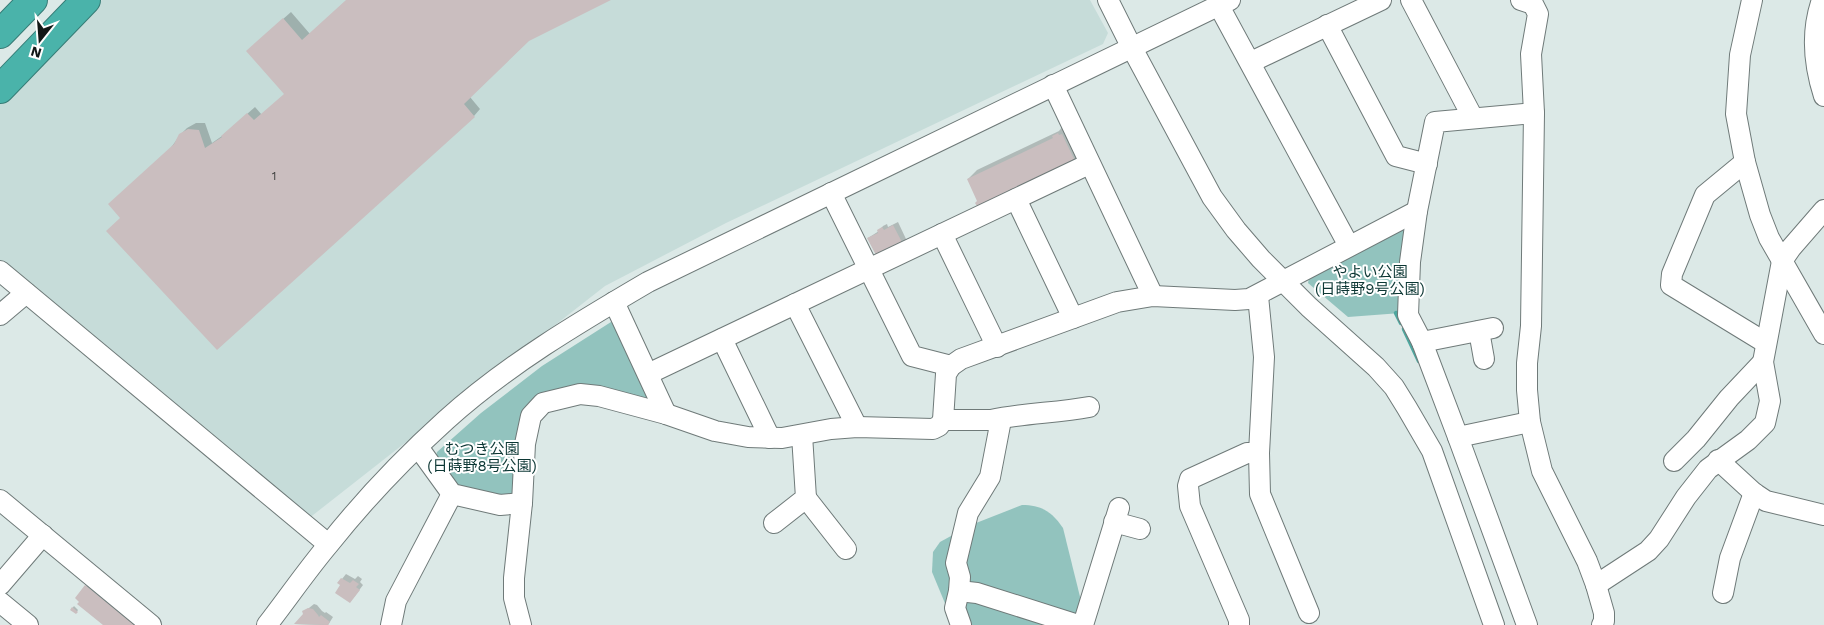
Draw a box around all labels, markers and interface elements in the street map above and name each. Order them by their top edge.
north arrow [15,15,65,65]
text: N [29,43,43,62]
house number: 1 [272,169,276,183]
park label: やよい公園 (日蒔野9号公園) [1315,263,1425,298]
park label: むつき公園 (日蒔野8号公園) [427,440,537,475]

